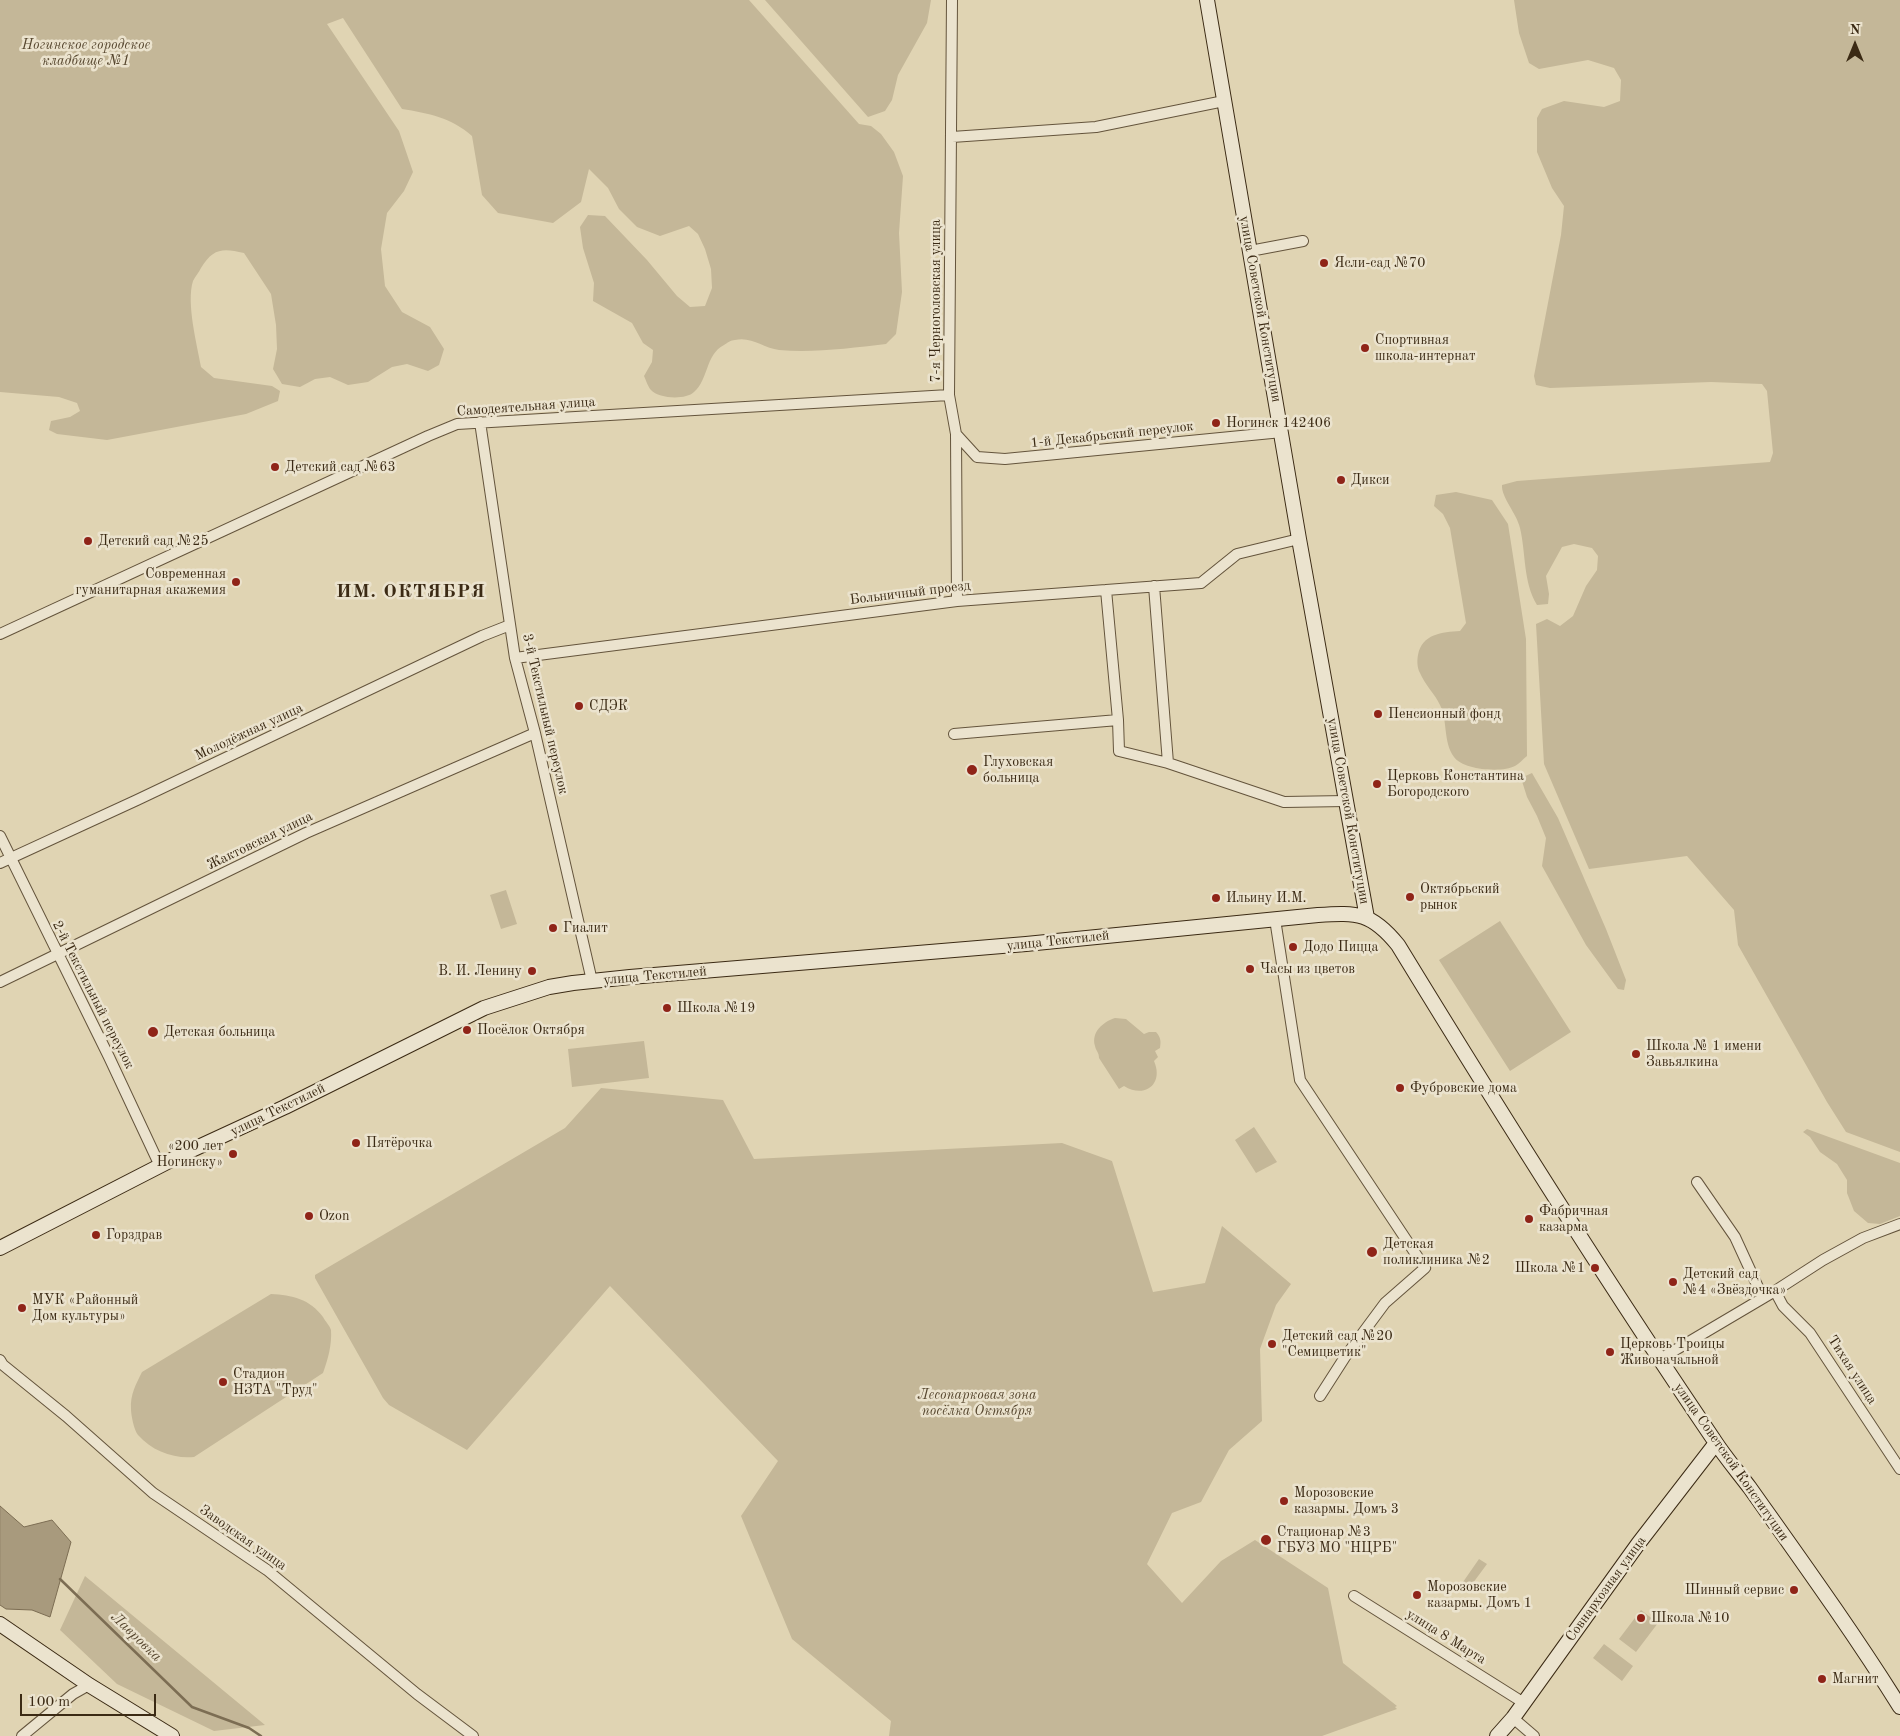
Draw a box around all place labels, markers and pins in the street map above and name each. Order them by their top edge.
place label: Ясли-сад №70 [1334,255,1425,271]
marker: Ясли-сад №70 [1318,257,1330,269]
place label: Спортивная школа-интернат [1375,332,1475,364]
marker: Спортивная школа-интернат [1359,342,1371,354]
place label: Ногинск 142406 [1226,415,1331,431]
marker: Ногинск 142406 [1210,417,1222,429]
place label: Детский сад №63 [285,459,396,475]
marker: Детский сад №63 [269,461,281,473]
place label: Дикси [1351,472,1390,488]
marker: Дикси [1335,474,1347,486]
place label: Детский сад №25 [98,533,209,549]
marker: Детский сад №25 [82,535,94,547]
place label: Современная гуманитарная акажемия [76,566,226,598]
marker: Современная гуманитарная акажемия [230,576,242,588]
place label: СДЭК [589,698,628,714]
marker: СДЭК [573,700,585,712]
place label: Пенсионный фонд [1388,706,1501,722]
marker: Пенсионный фонд [1372,708,1384,720]
place label: Глуховская больница [983,754,1053,786]
marker: Глуховская больница [965,763,979,777]
place label: Церковь Константина Богородского [1387,768,1524,800]
marker: Церковь Константина Богородского [1371,778,1383,790]
place label: Октябрьский рынок [1420,881,1500,914]
place label: Ильину И.М. [1226,890,1307,906]
marker: Октябрьский рынок [1404,891,1416,903]
marker: Ильину И.М. [1210,892,1222,904]
place label: Гиалит [563,920,608,936]
marker: Гиалит [547,922,559,934]
place label: Додо Пицца [1303,939,1378,955]
marker: Додо Пицца [1287,941,1299,953]
place label: Часы из цветов [1260,961,1355,977]
place label: В. И. Ленину [438,963,522,979]
marker: Часы из цветов [1244,963,1256,975]
marker: В. И. Ленину [526,965,538,977]
place label: Школа №19 [677,1000,755,1016]
marker: Школа №19 [661,1002,673,1014]
place label: Посёлок Октября [477,1022,585,1038]
place label: Детская больница [164,1024,275,1040]
marker: Посёлок Октября [461,1024,473,1036]
marker: Детская больница [146,1025,160,1039]
place label: Школа № 1 имени Завьялкина [1646,1038,1761,1070]
marker: Школа № 1 имени Завьялкина [1630,1048,1642,1060]
place label: Фубровские дома [1410,1080,1517,1096]
marker: Фубровские дома [1394,1082,1406,1094]
place label: Пятёрочка [366,1135,432,1151]
marker: Пятёрочка [350,1137,362,1149]
place label: «200 лет Ногинску» [156,1138,223,1170]
marker: «200 лет Ногинску» [227,1148,239,1160]
place label: Фабричная казарма [1539,1203,1608,1236]
place label: Ozon [319,1208,349,1224]
marker: Ozon [303,1210,315,1222]
marker: Фабричная казарма [1523,1213,1535,1225]
place label: Горздрав [106,1227,162,1243]
marker: Горздрав [90,1229,102,1241]
place label: Детская поликлиника №2 [1383,1236,1490,1268]
marker: Детская поликлиника №2 [1365,1245,1379,1259]
place label: Школа №1 [1515,1260,1585,1276]
marker: Школа №1 [1589,1262,1601,1274]
place label: Детский сад №4 «Звёздочка» [1683,1266,1786,1298]
marker: Детский сад №4 «Звёздочка» [1667,1276,1679,1288]
place label: МУК «Районный Дом культуры» [32,1292,138,1324]
marker: МУК «Районный Дом культуры» [16,1302,28,1314]
place label: Детский сад №20 "Семицветик" [1282,1328,1393,1360]
place label: Церковь Троицы Живоначальной [1620,1336,1725,1368]
marker: Детский сад №20 "Семицветик" [1266,1338,1278,1350]
marker: Церковь Троицы Живоначальной [1604,1346,1616,1358]
place label: Стадион НЗТА "Труд" [233,1366,317,1398]
marker: Стадион НЗТА "Труд" [217,1376,229,1388]
place label: Морозовские казармы. Домъ 3 [1294,1485,1399,1518]
marker: Морозовские казармы. Домъ 3 [1278,1495,1290,1507]
place label: Стационар №3 ГБУЗ МО "НЦРБ" [1277,1524,1397,1556]
marker: Стационар №3 ГБУЗ МО "НЦРБ" [1259,1533,1273,1547]
place label: Морозовские казармы. Домъ 1 [1427,1579,1532,1611]
place label: Шинный сервис [1685,1582,1784,1598]
marker: Шинный сервис [1788,1584,1800,1596]
marker: Морозовские казармы. Домъ 1 [1411,1589,1423,1601]
place label: Школа №10 [1651,1610,1729,1626]
marker: Школа №10 [1635,1612,1647,1624]
place label: Магнит [1832,1671,1879,1687]
marker: Магнит [1816,1673,1828,1685]

